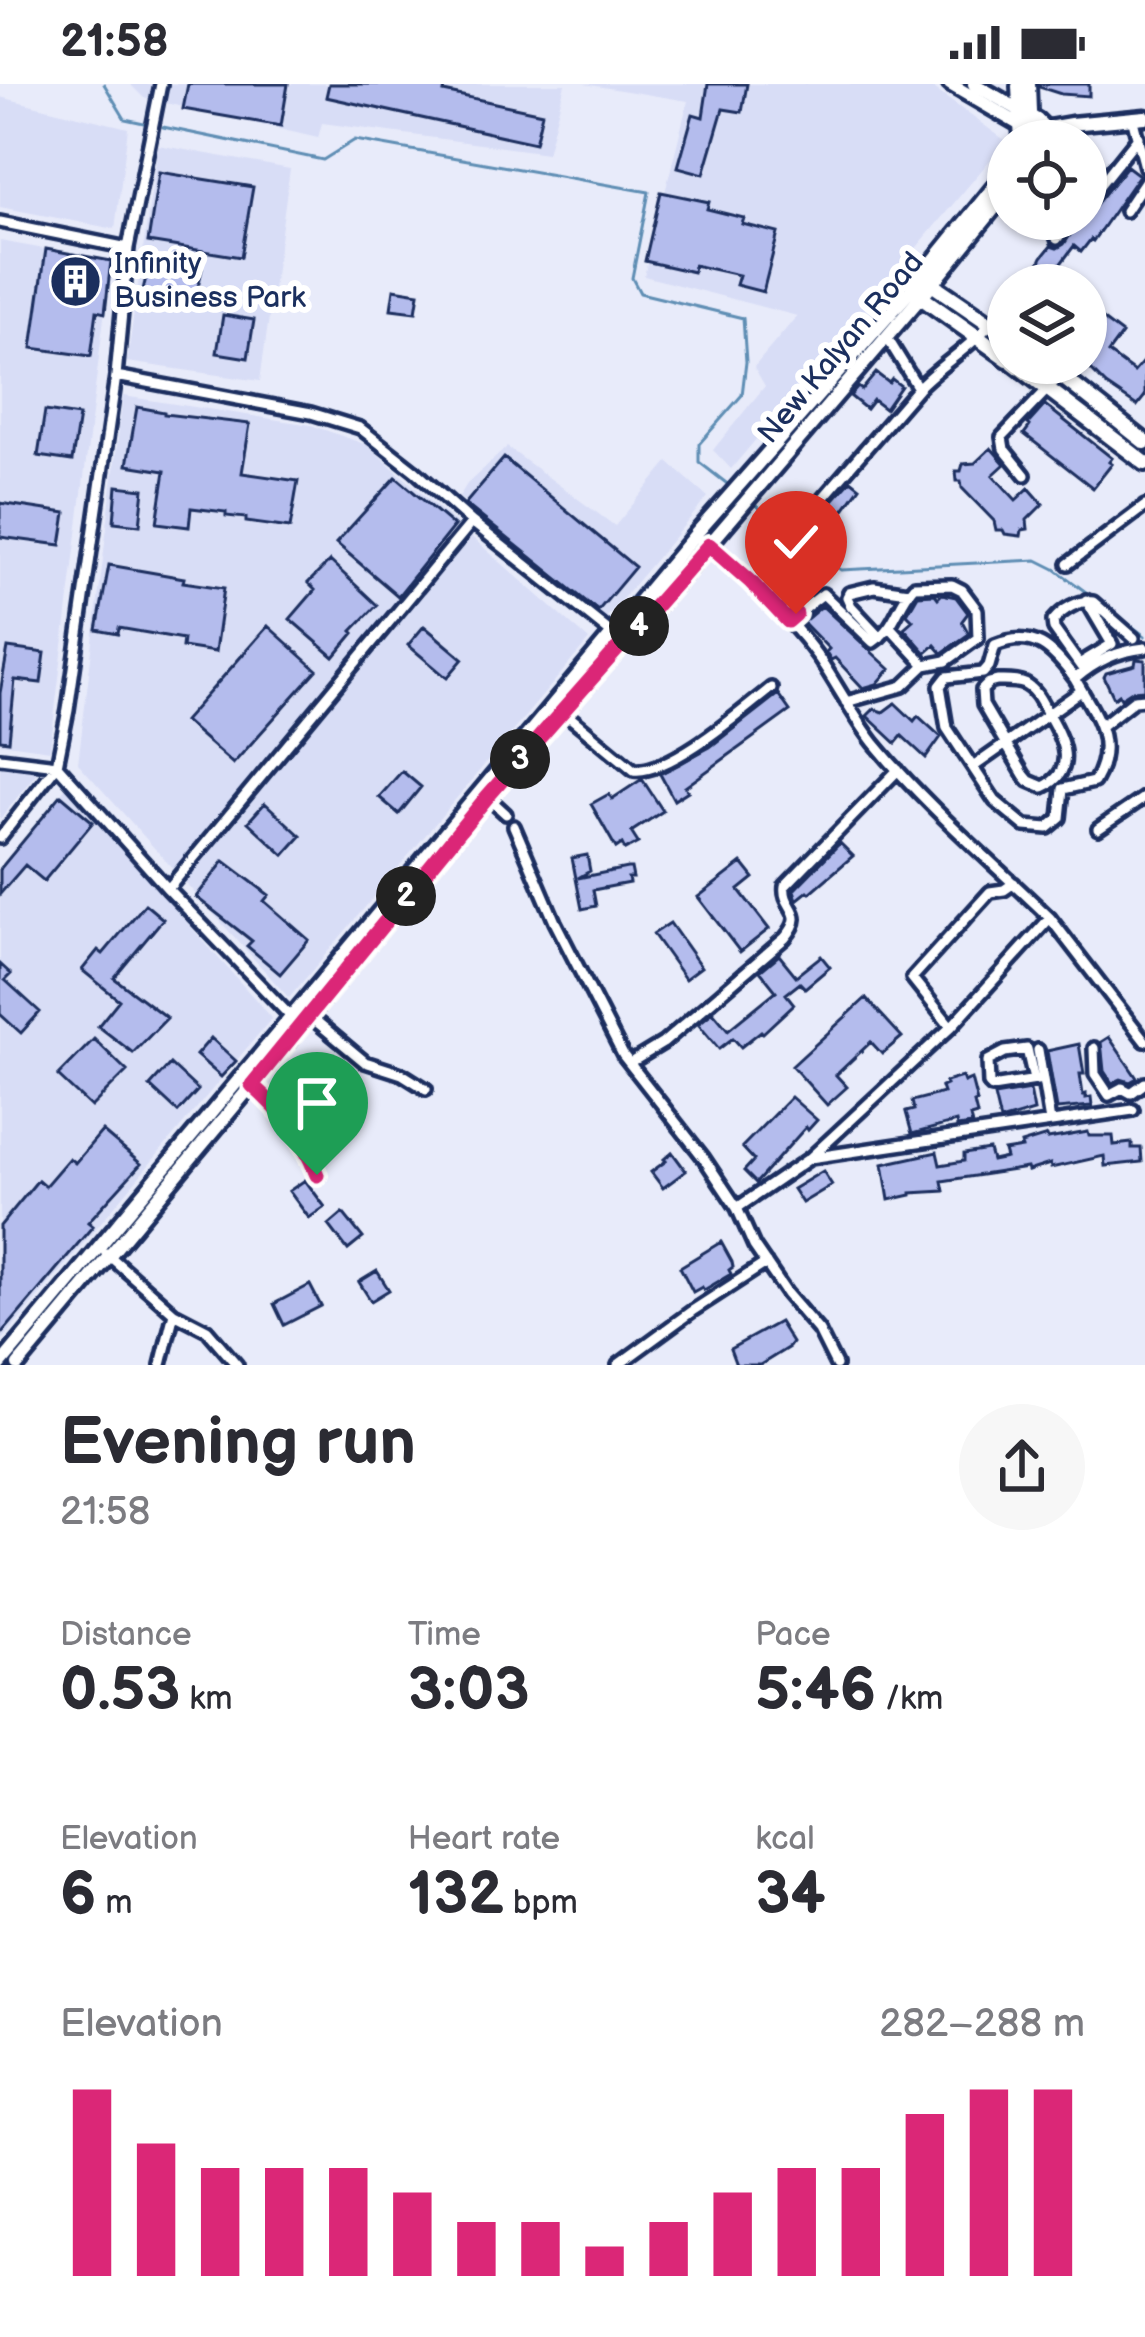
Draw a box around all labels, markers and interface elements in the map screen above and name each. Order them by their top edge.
text: 21:58 [60,15,169,70]
map controls [987,120,1107,384]
button: locate [987,120,1107,240]
street label: New Kalyan Road [751,245,931,451]
place label: Infinity Business Park [114,246,306,316]
building icon: Infinity Business Park [47,253,103,309]
button: layers [987,264,1107,384]
pin [745,491,847,614]
icon: check [763,509,829,575]
pin: 4 [609,596,669,656]
text: 4 [629,606,649,646]
pin: 3 [490,729,550,789]
text: 3 [510,739,530,779]
pin: 2 [376,866,436,926]
text: 2 [396,876,416,916]
pin [266,1052,368,1175]
icon: arrive [284,1070,350,1136]
text: Evening run [60,1404,416,1483]
button: share [959,1404,1085,1530]
text: 21:58 [60,1489,150,1536]
text: Distance [60,1615,192,1655]
text: Time [408,1615,481,1655]
text: Pace [755,1615,831,1655]
text: 0.53 [60,1655,180,1727]
text: 3:03 [408,1655,530,1727]
text: 5:46 [755,1655,876,1727]
text: km [180,1679,233,1719]
text: /km [876,1679,943,1719]
text: Elevation [60,1819,198,1859]
text: Heart rate [408,1819,560,1859]
text: kcal [755,1819,815,1859]
text: 6 [60,1859,96,1931]
text: 132 [408,1859,504,1931]
text: 34 [755,1859,826,1931]
text: m [96,1883,133,1923]
text: bpm [504,1883,578,1923]
text: Elevation [60,2001,223,2048]
text: 282–288 m [879,2001,1085,2048]

